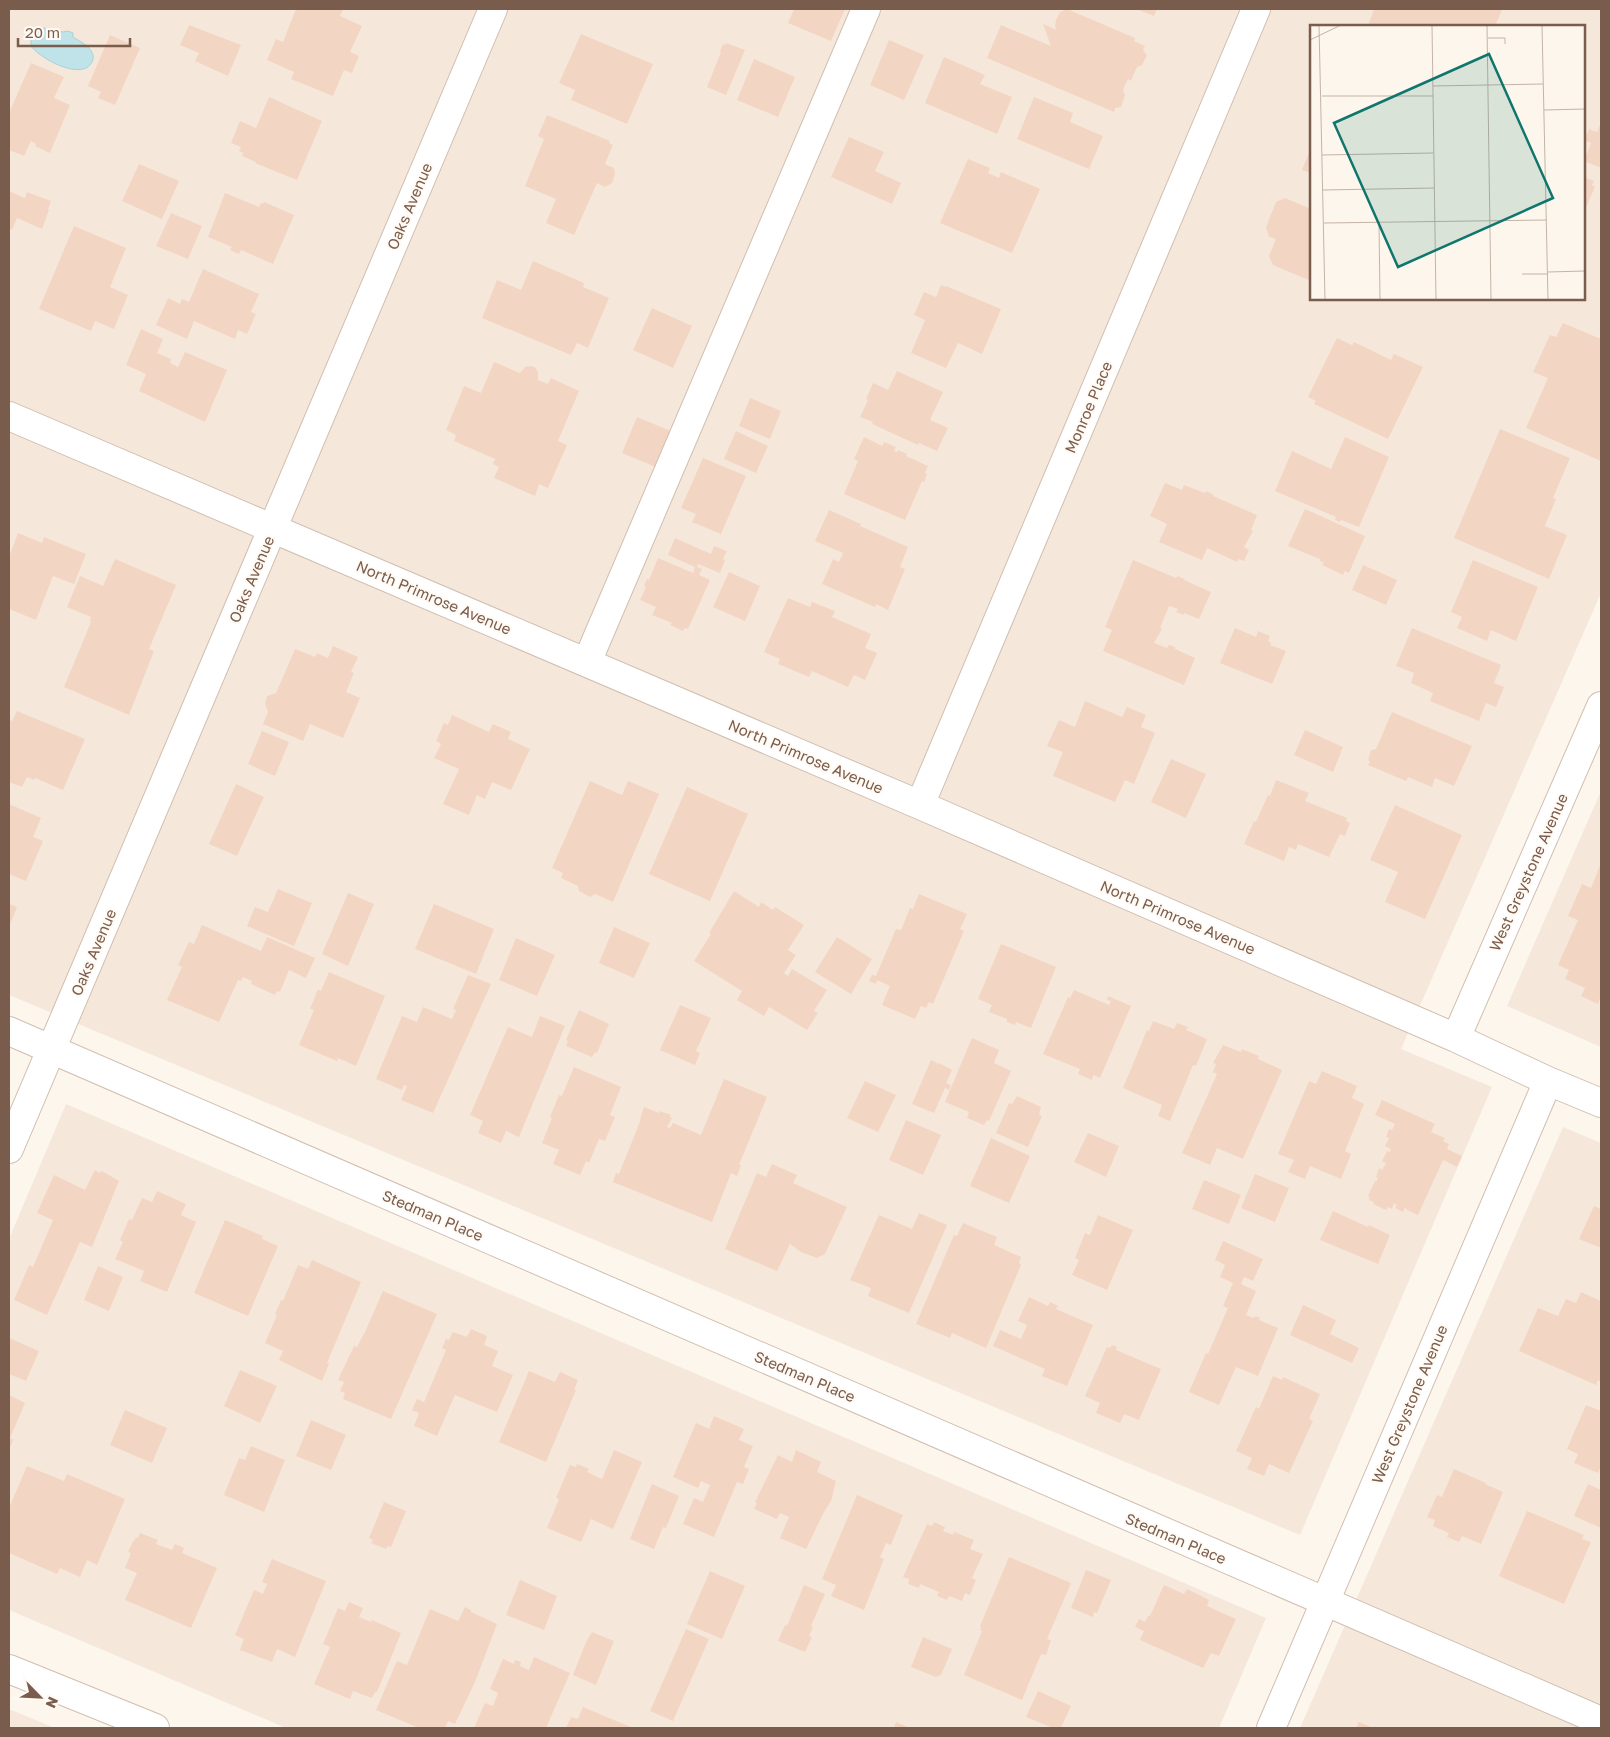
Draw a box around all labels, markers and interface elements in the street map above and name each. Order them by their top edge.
scale bar [18,15,130,47]
text: 20 m [25,23,60,41]
inset map [1310,25,1585,300]
street label: Oaks Avenue [383,160,436,252]
street label: Monroe Place [1061,358,1116,456]
street label: Oaks Avenue [225,533,278,625]
street label: North Primrose Avenue [354,556,514,638]
street label: North Primrose Avenue [726,715,886,797]
street label: West Greystone Avenue [1485,790,1571,954]
street label: North Primrose Avenue [1098,876,1258,958]
street label: Oaks Avenue [67,906,120,998]
street label: Stedman Place [380,1186,486,1244]
street label: West Greystone Avenue [1367,1322,1451,1486]
street label: Stedman Place [752,1347,858,1405]
street label: Stedman Place [1123,1509,1229,1567]
north arrow [15,1672,65,1722]
text: N [42,1694,62,1711]

